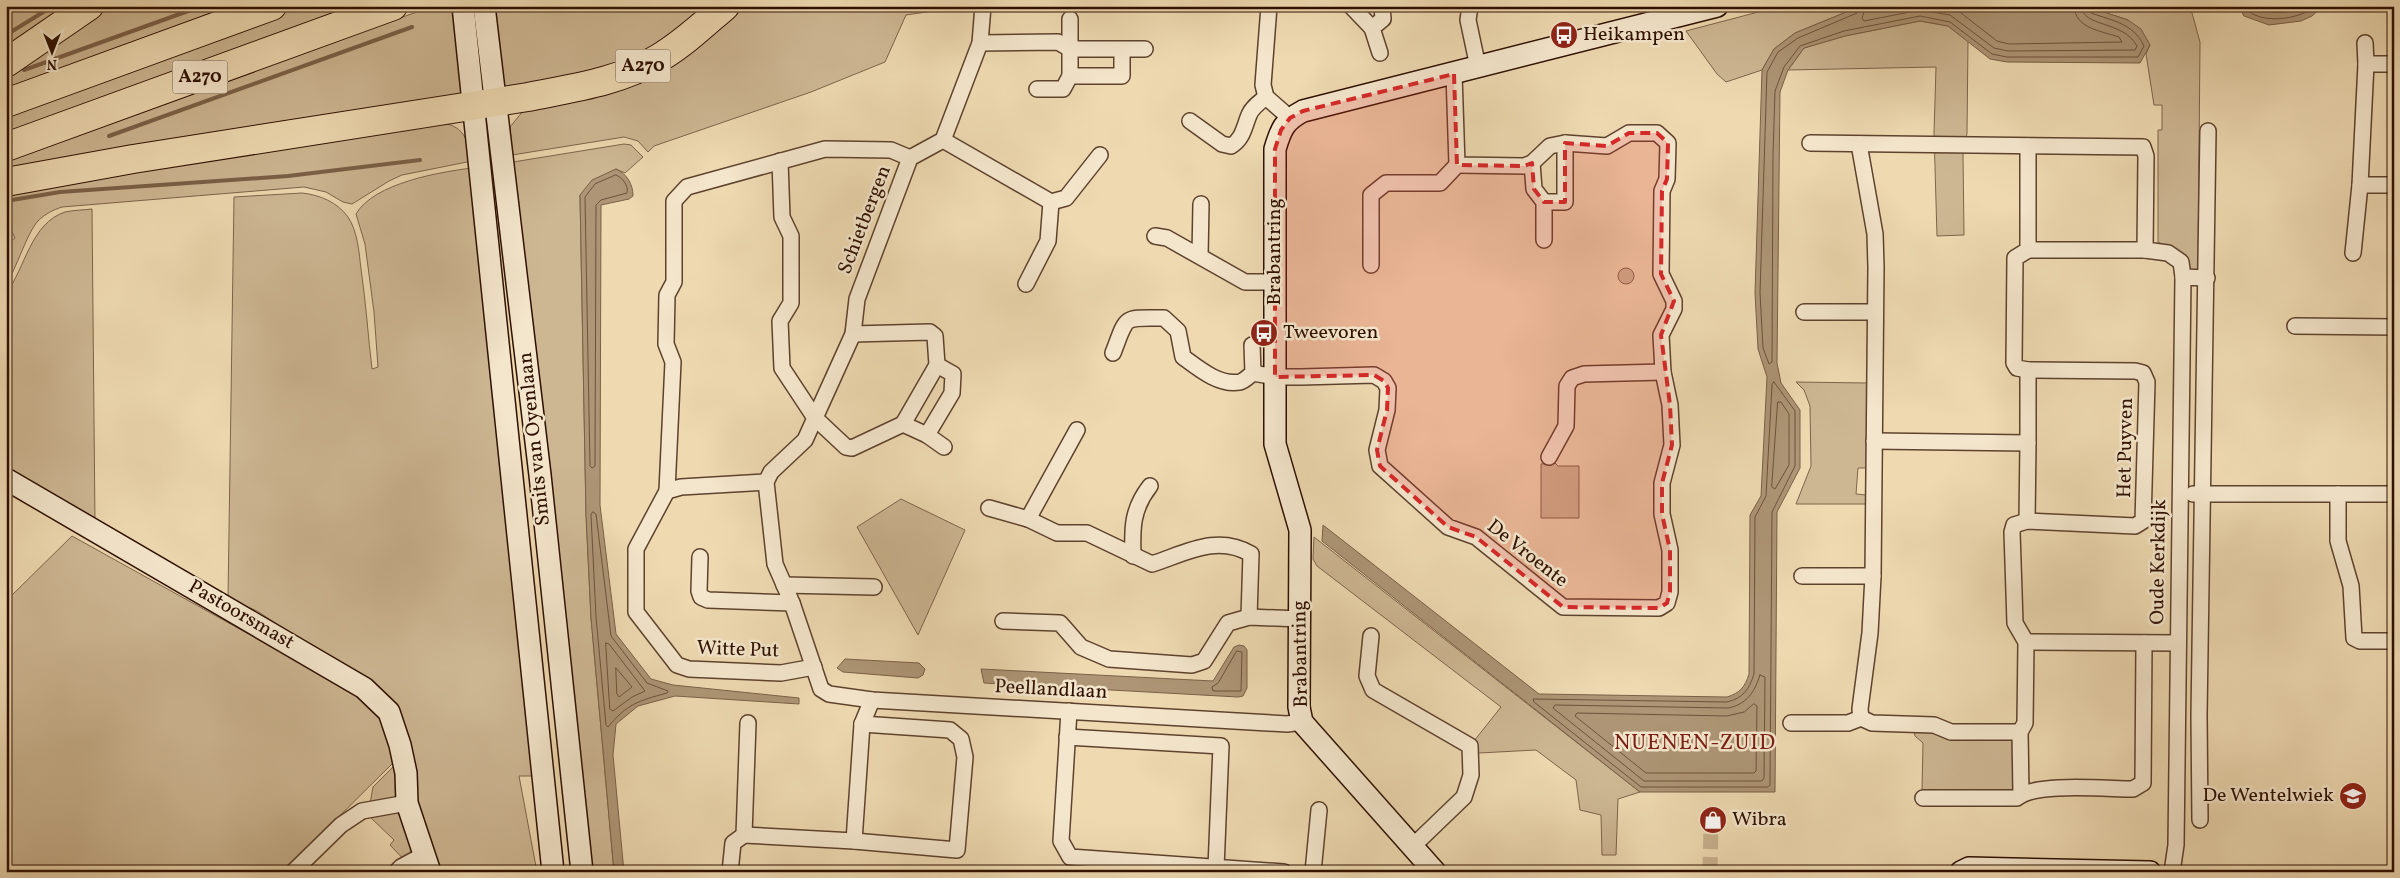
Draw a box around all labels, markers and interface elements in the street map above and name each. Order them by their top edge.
bus stop icon: Heikampen [1549,20,1579,50]
place label: Heikampen [1583,21,1685,49]
north arrow [28,28,78,78]
road number: A270 [616,49,670,82]
text: N [47,54,57,73]
road number: A270 [172,61,228,94]
street label: Schietbergen [831,162,899,278]
street label: Brabantring [1261,198,1289,306]
bus stop icon: Tweevoren [1249,318,1279,348]
place label: Tweevoren [1283,319,1379,347]
street label: Smits van Oyenlaan [512,351,558,527]
street label: Het Puyven [2111,397,2141,498]
street label: Oude Kerkdijk [2144,499,2174,625]
street label: De Vroente [1480,513,1574,595]
street label: Pastoorsmast [183,573,299,657]
street label: Brabantring [1286,600,1316,708]
street label: Witte Put [696,635,780,665]
street label: Peellandlaan [994,673,1108,707]
district label: NUENEN-ZUID [1614,728,1776,759]
school or university icon: De Wentelwiek [2338,781,2368,811]
place label: De Wentelwiek [2202,782,2334,810]
shop icon: Wibra [1698,805,1728,835]
place label: Wibra [1732,806,1787,834]

